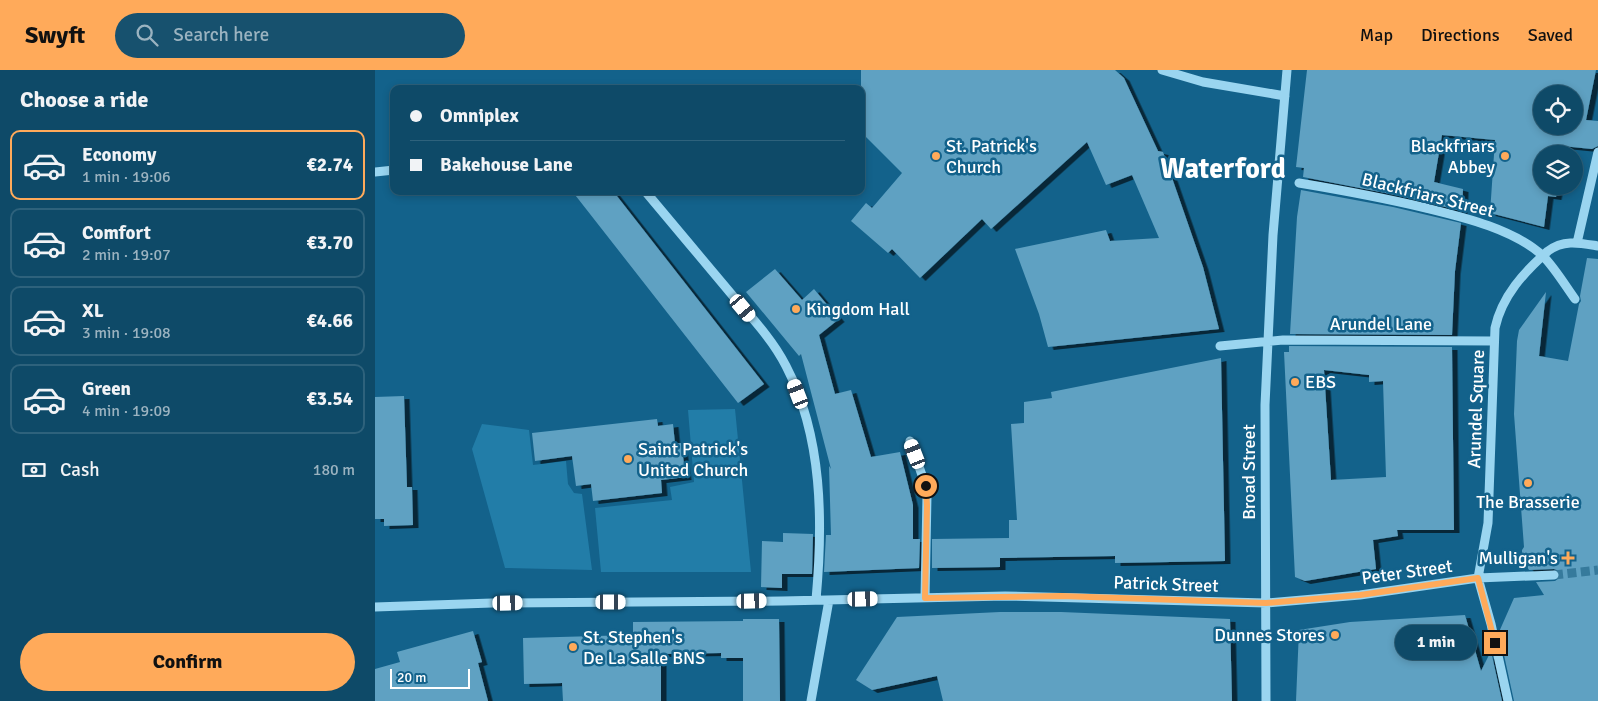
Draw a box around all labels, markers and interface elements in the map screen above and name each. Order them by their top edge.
search box [115,13,465,58]
text: Swyft [25,20,85,50]
icon: search [133,21,161,49]
text: Search here [173,23,269,47]
text: Map [1360,24,1393,46]
text: Directions [1421,24,1500,46]
text: Saved [1528,24,1573,46]
map controls [1533,85,1583,195]
button: locate [1533,85,1583,135]
text: Choose a ride [20,86,148,113]
text: Omniplex [440,104,519,128]
place label: St. Patrick's Church [946,135,1037,178]
place label: Blackfriars Abbey [1410,135,1496,178]
icon: car [22,143,67,188]
text: Economy [82,143,156,167]
button: layers [1533,145,1583,195]
marker: St. Patrick's Church [930,150,942,162]
marker: Blackfriars Abbey [1499,150,1511,162]
district label: Waterford [1160,152,1286,186]
text: €2.74 [307,153,353,177]
text: Bakehouse Lane [440,153,573,177]
text: 1 min · 19:06 [82,167,171,187]
street label: Blackfriars Street [1360,168,1496,222]
icon: car [22,221,67,266]
text: Comfort [82,221,151,245]
text: €3.70 [307,231,353,255]
text: 2 min · 19:07 [82,245,171,265]
car [727,292,758,324]
place label: Kingdom Hall [806,298,910,320]
icon: car [22,299,67,344]
text: XL [82,299,104,323]
marker: Kingdom Hall [790,303,802,315]
text: €4.66 [307,309,353,333]
street label: Arundel Lane [1330,313,1432,335]
text: 3 min · 19:08 [82,323,171,343]
street label: Arundel Square [1463,349,1489,469]
place label: EBS [1305,371,1336,393]
marker: EBS [1289,376,1301,388]
icon: car [22,377,67,422]
text: Green [82,377,131,401]
car [785,377,810,411]
text: €3.54 [307,387,353,411]
text: 4 min · 19:09 [82,401,171,421]
street label: Broad Street [1238,424,1260,520]
car [902,437,927,471]
place label: Saint Patrick's United Church [638,438,748,481]
marker: Saint Patrick's United Church [622,453,634,465]
icon: cash [20,456,48,484]
text: Cash [60,458,100,482]
text: 180 m [313,460,355,480]
route start [915,475,937,497]
marker: The Brasserie [1522,477,1534,489]
place label: The Brasserie [1476,491,1580,513]
place label: Mulligan's [1478,547,1558,569]
marker: Mulligan's [1562,552,1574,564]
street label: Peter Street [1360,555,1454,589]
street label: Patrick Street [1113,571,1219,597]
car [847,591,878,607]
car [736,593,767,609]
car [492,595,523,611]
car [596,595,626,610]
place label: Dunnes Stores [1214,624,1325,646]
place label: St. Stephen's De La Salle BNS [583,626,705,669]
callout: 1 min [1395,626,1477,660]
marker: Dunnes Stores [1329,629,1341,641]
text: 1 min [1417,632,1455,652]
route end [1484,632,1506,654]
button: Confirm [20,633,355,691]
marker: St. Stephen's De La Salle BNS [567,641,579,653]
scale bar [390,666,470,689]
text: 20 m [397,669,426,686]

